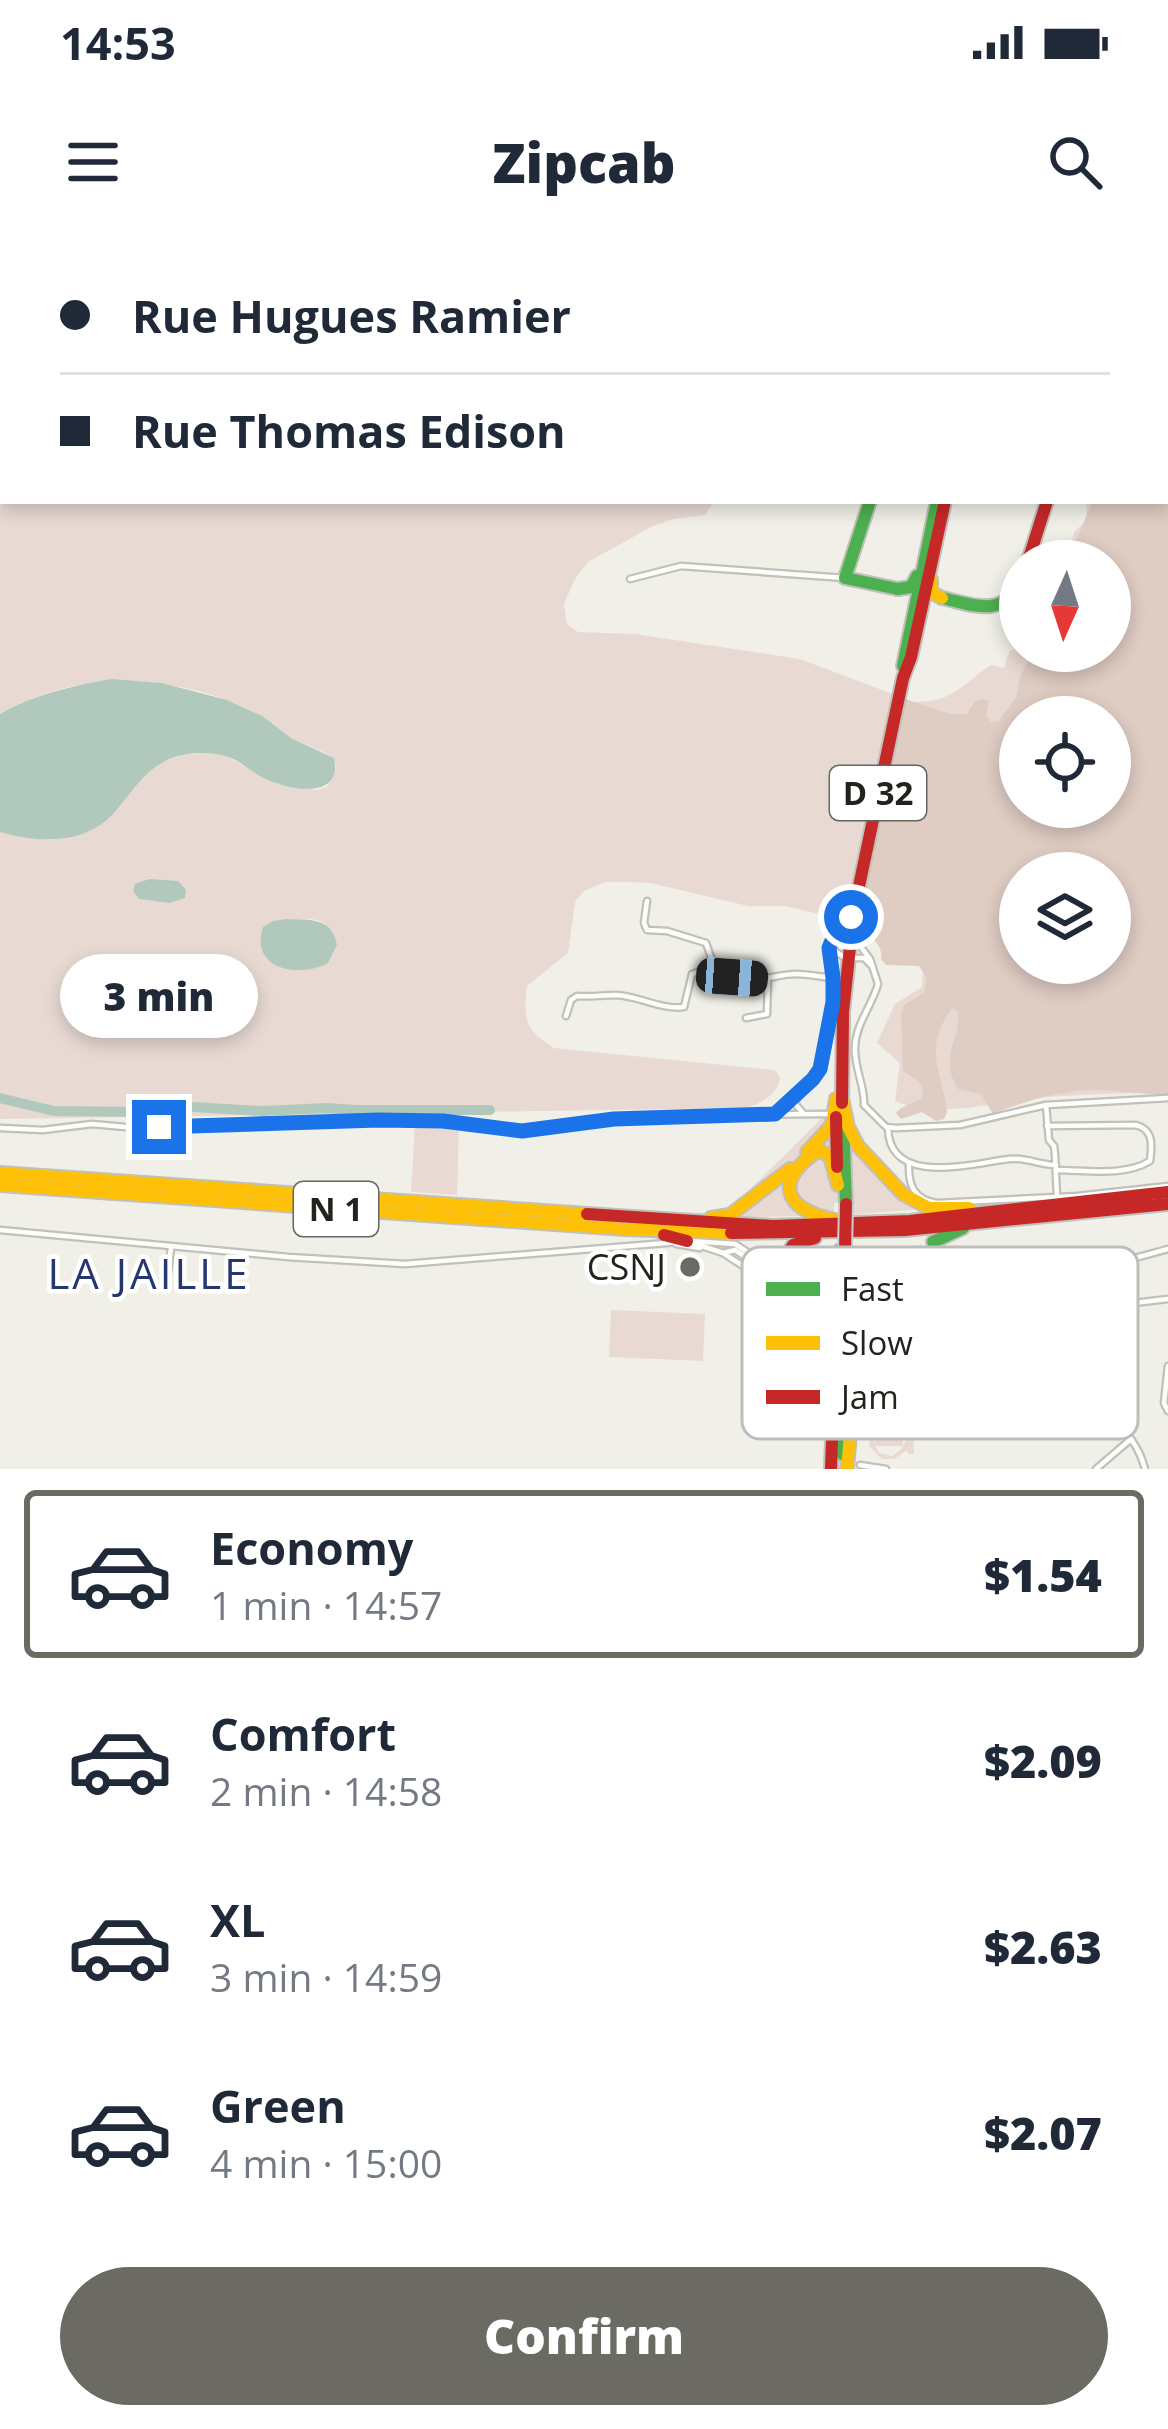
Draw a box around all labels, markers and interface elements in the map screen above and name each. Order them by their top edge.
text: 14:53 [60,12,176,73]
text: Zipcab [493,125,675,199]
icon: menu [60,129,126,195]
icon: search [1042,129,1108,195]
text: Rue Hugues Ramier [132,285,571,346]
text: Rue Thomas Edison [132,400,566,461]
north arrow [999,540,1131,672]
map controls [999,540,1131,984]
button: locate [999,696,1131,828]
road number: D 32 [830,766,926,820]
button: layers [999,852,1131,984]
route start [824,890,878,944]
callout: 3 min [60,953,258,1037]
car [695,957,769,997]
text: 3 min [104,969,214,1022]
route end [132,1100,186,1154]
road number: N 1 [294,1182,378,1236]
place label: CSNJ [587,1242,666,1291]
district label: LA JAILLE [47,1244,251,1301]
legend [742,1247,1138,1439]
marker: CSNJ [677,1254,703,1280]
text: Fast [841,1266,904,1311]
text: Slow [841,1320,913,1365]
text: Jam [838,1374,899,1419]
text: Economy [210,1517,413,1578]
icon: car [66,1520,174,1628]
text: $1.54 [984,1544,1102,1605]
text: 1 min · 14:57 [210,1578,442,1631]
text: Comfort [210,1703,396,1764]
icon: car [66,1706,174,1814]
text: $2.09 [984,1730,1102,1791]
text: 2 min · 14:58 [210,1764,442,1817]
text: XL [210,1889,265,1950]
icon: car [66,1892,174,2000]
text: $2.63 [984,1916,1102,1977]
text: 3 min · 14:59 [210,1950,442,2003]
text: Green [210,2075,346,2136]
icon: car [66,2078,174,2186]
text: $2.07 [984,2102,1102,2163]
text: 4 min · 15:00 [210,2136,442,2189]
button: Confirm [60,2267,1108,2405]

